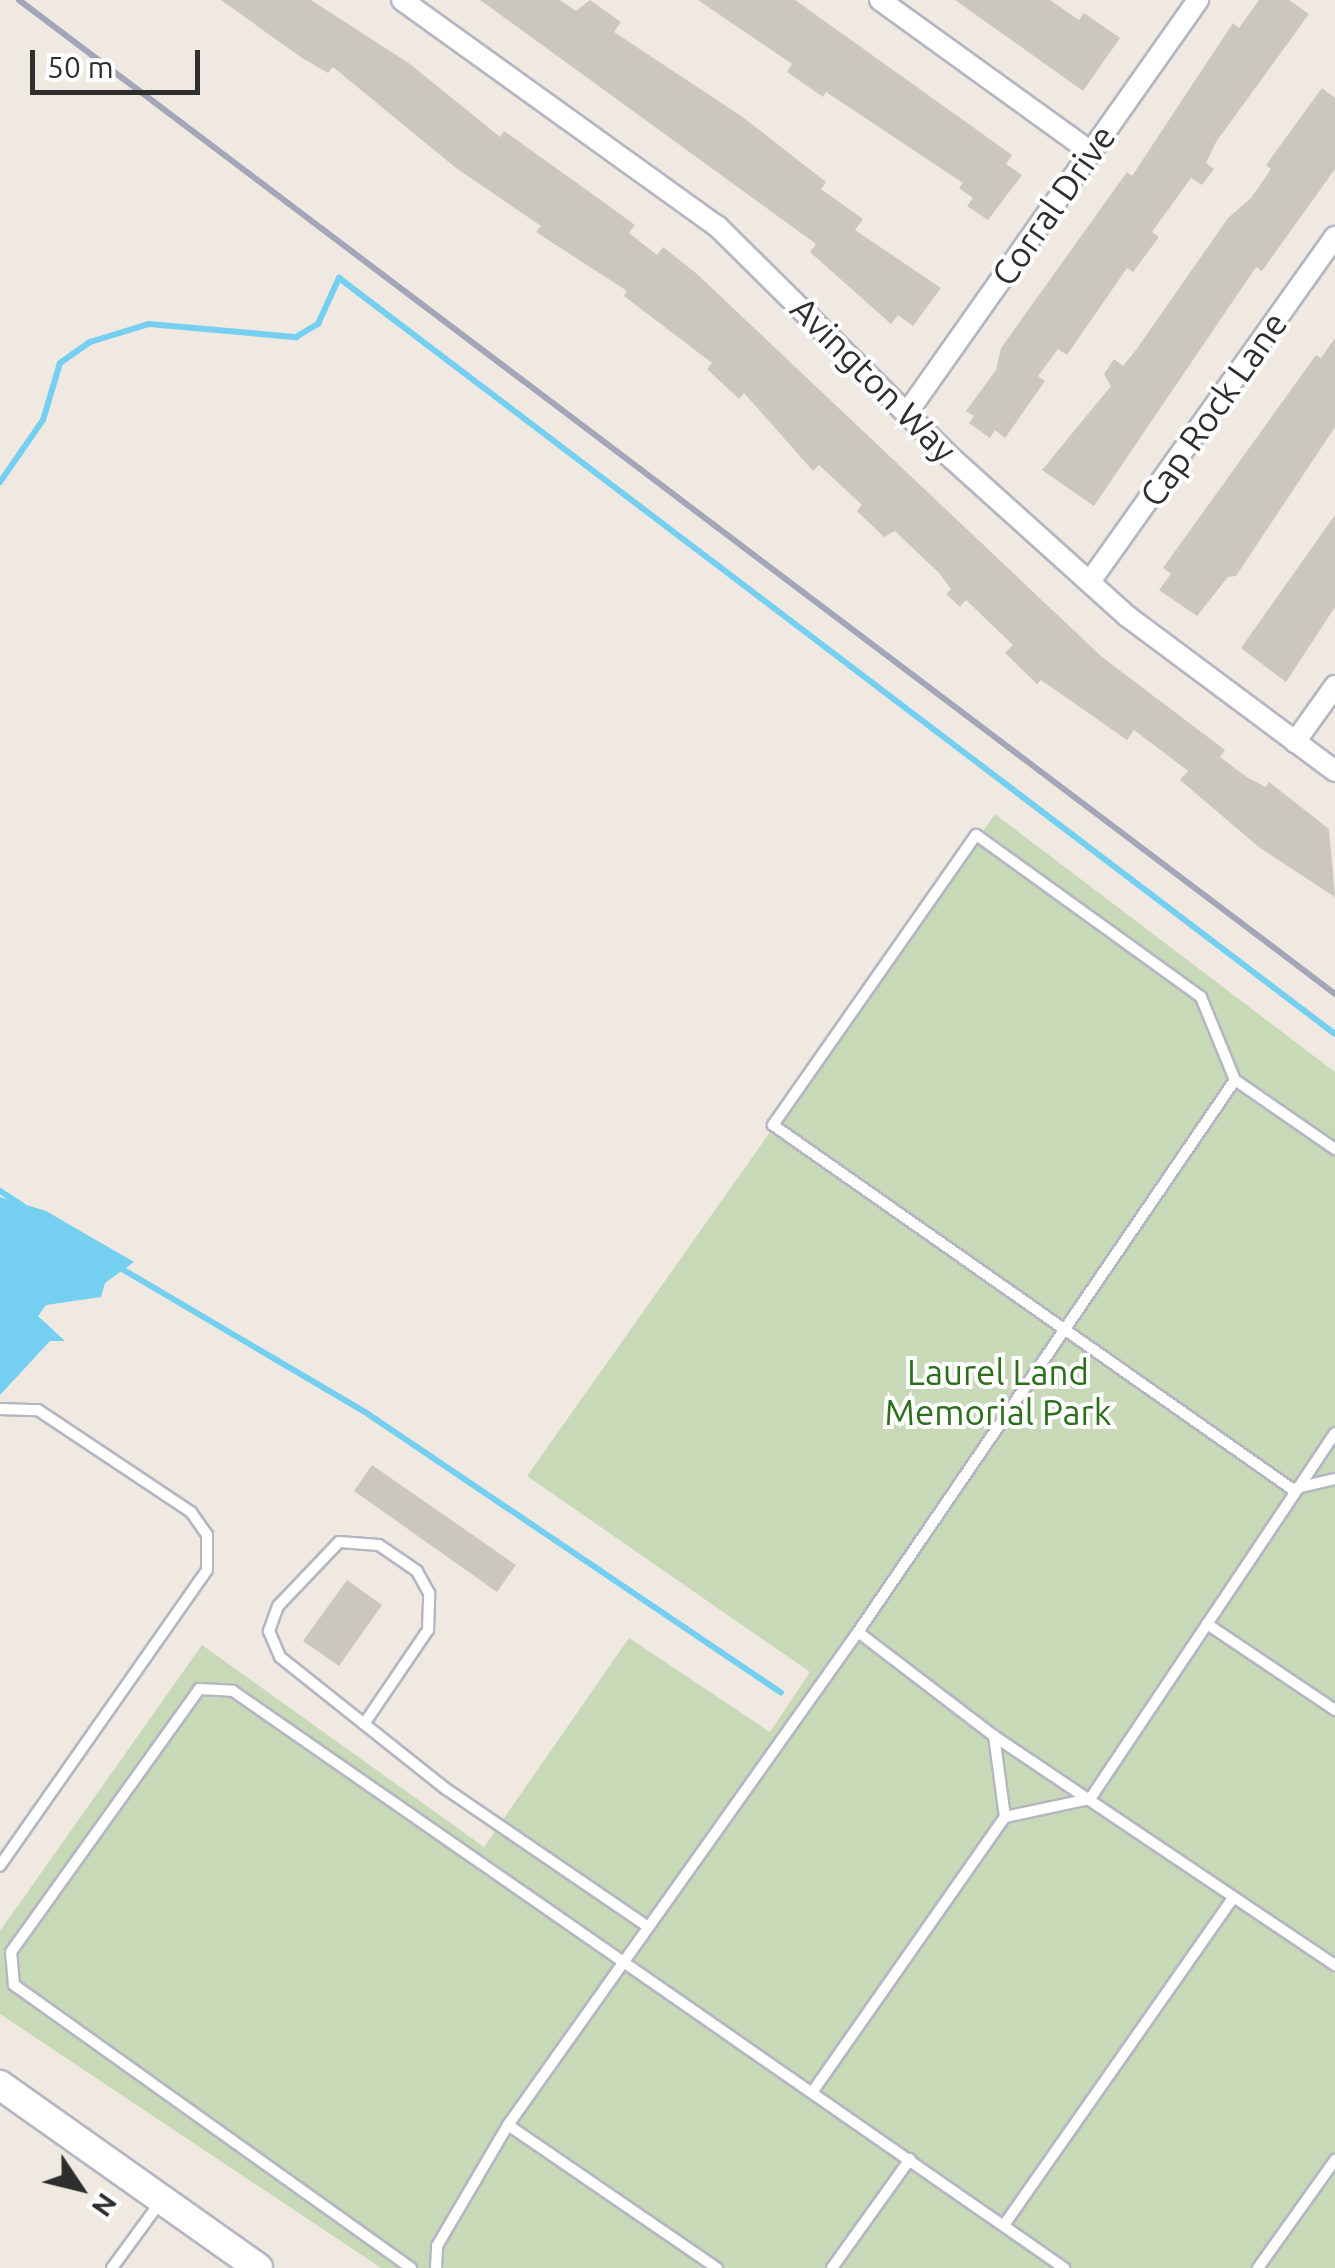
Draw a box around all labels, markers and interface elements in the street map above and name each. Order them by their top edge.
scale bar [35,30,205,92]
text: 50 m [47,50,114,84]
street label: Corral Drive [982,117,1124,293]
street label: Avington Way [783,288,965,470]
street label: Cap Rock Lane [1131,304,1295,514]
park label: Laurel Land Memorial Park [885,1351,1111,1433]
north arrow [30,2138,130,2238]
text: N [86,2188,124,2223]

